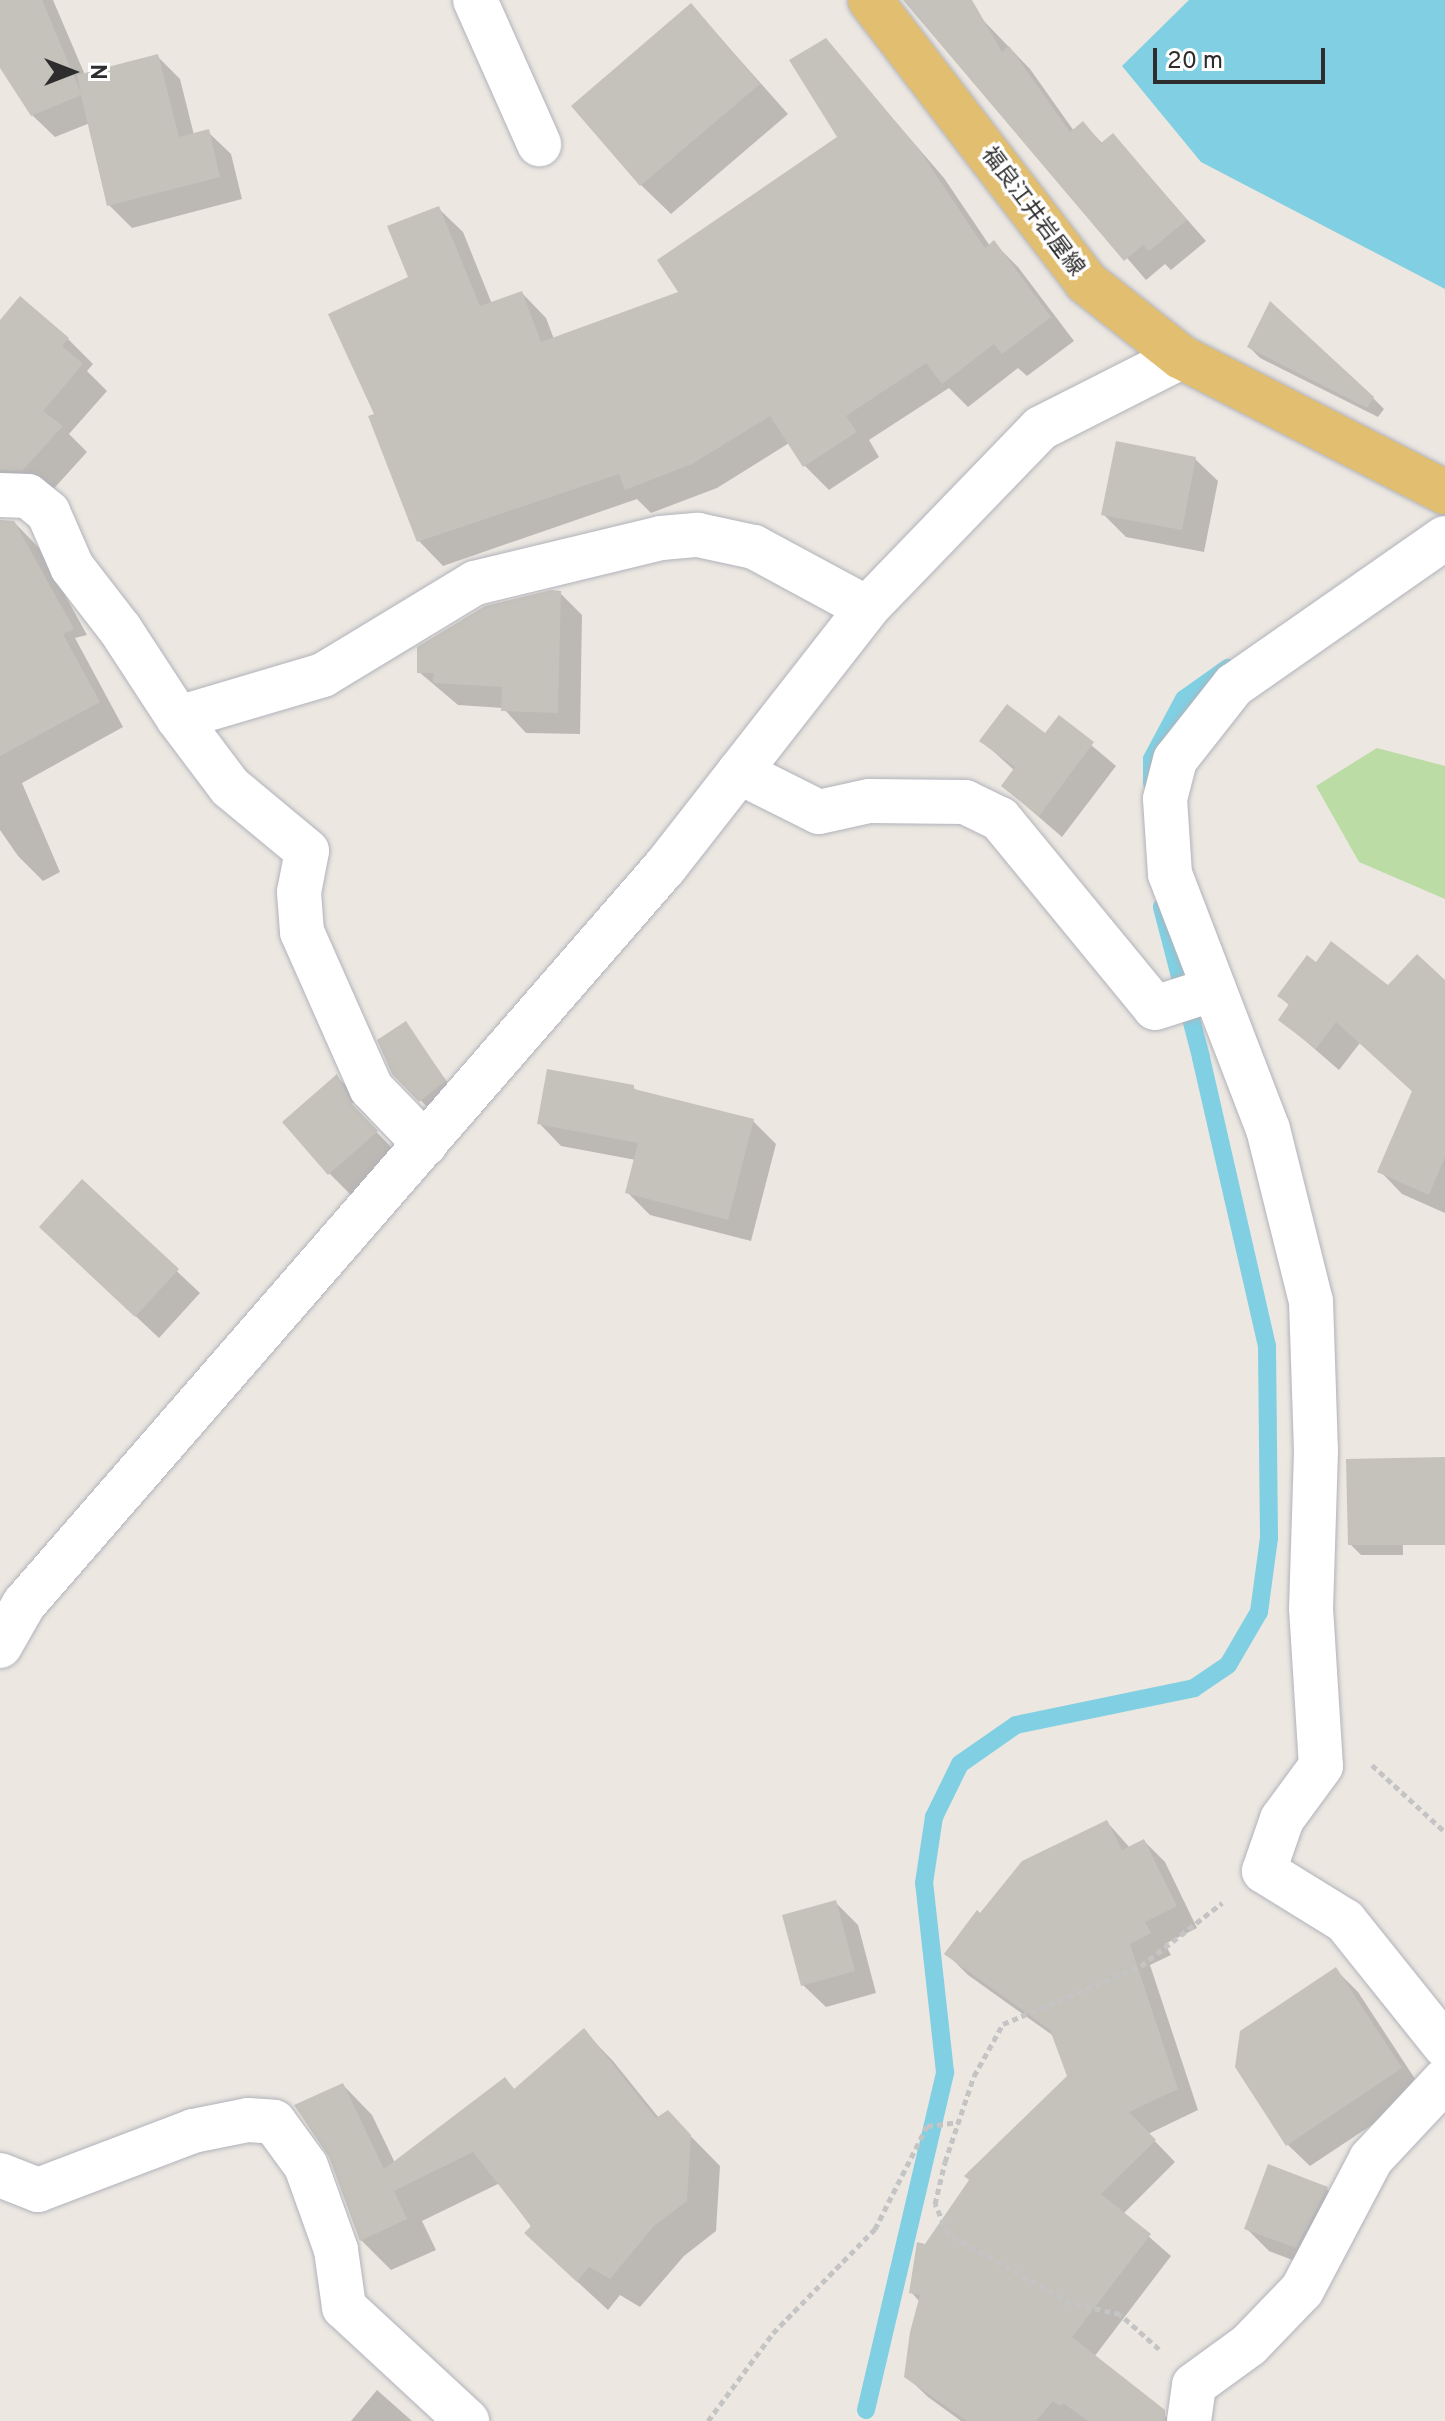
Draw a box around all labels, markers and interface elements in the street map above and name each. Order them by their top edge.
north arrow [32,32,112,112]
scale bar [1157,32,1329,82]
text: 20 m [1167,47,1223,77]
text: N [83,64,110,80]
street label: 福良江井岩屋線 [975,143,1089,281]

